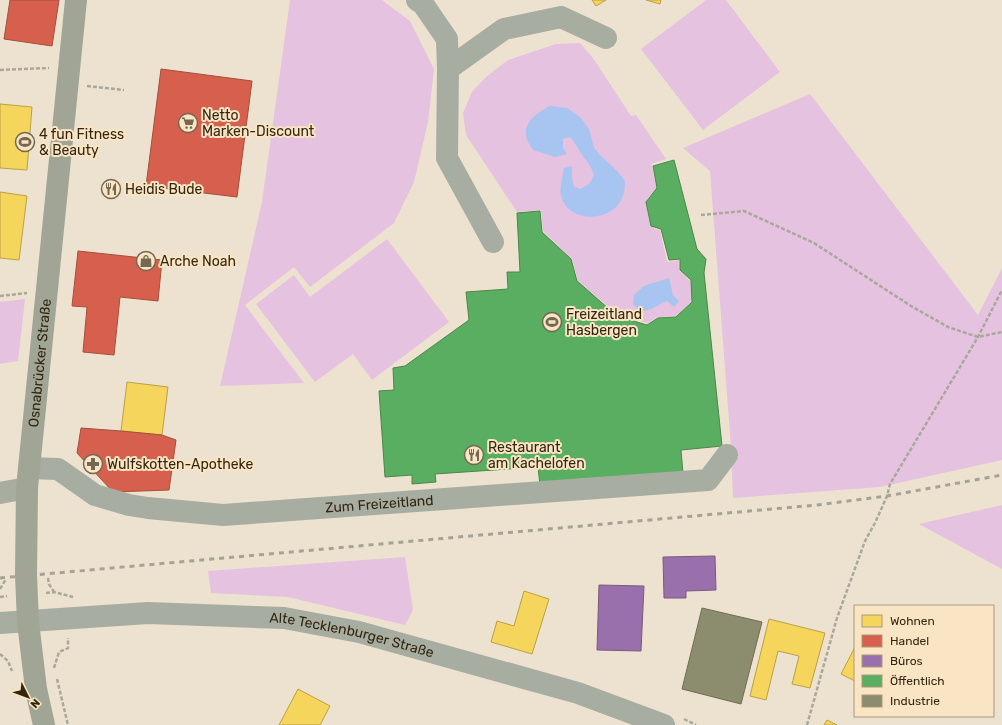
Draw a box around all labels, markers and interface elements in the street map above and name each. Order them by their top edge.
place label: Netto Marken-Discount [202,107,315,140]
supermarket icon: Netto Marken-Discount [177,112,199,134]
place label: 4 fun Fitness & Beauty [39,126,124,159]
sports icon: 4 fun Fitness & Beauty [14,131,36,153]
restaurant icon: Heidis Bude [100,178,122,200]
place label: Heidis Bude [125,181,203,198]
shop icon: Arche Noah [135,250,157,272]
place label: Arche Noah [160,253,236,270]
street label: Osnabrücker Straße [25,298,55,428]
place label: Freizeitland Hasbergen [566,306,642,339]
sports icon: Freizeitland Hasbergen [541,311,563,333]
place label: Restaurant am Kachelofen [488,439,585,472]
restaurant icon: Restaurant am Kachelofen [463,444,485,466]
pharmacy icon: Wulfskotten-Apotheke [82,453,104,475]
place label: Wulfskotten-Apotheke [107,456,253,473]
street label: Zum Freizeitland [325,492,434,517]
legend [854,605,994,717]
street label: Alte Tecklenburger Straße [269,609,436,662]
text: Wohnen [890,614,935,628]
text: Handel [890,634,929,648]
text: Büros [890,654,923,668]
text: Öffentlich [890,674,945,688]
north arrow [8,677,48,717]
text: Industrie [890,694,940,708]
text: N [28,696,43,711]

